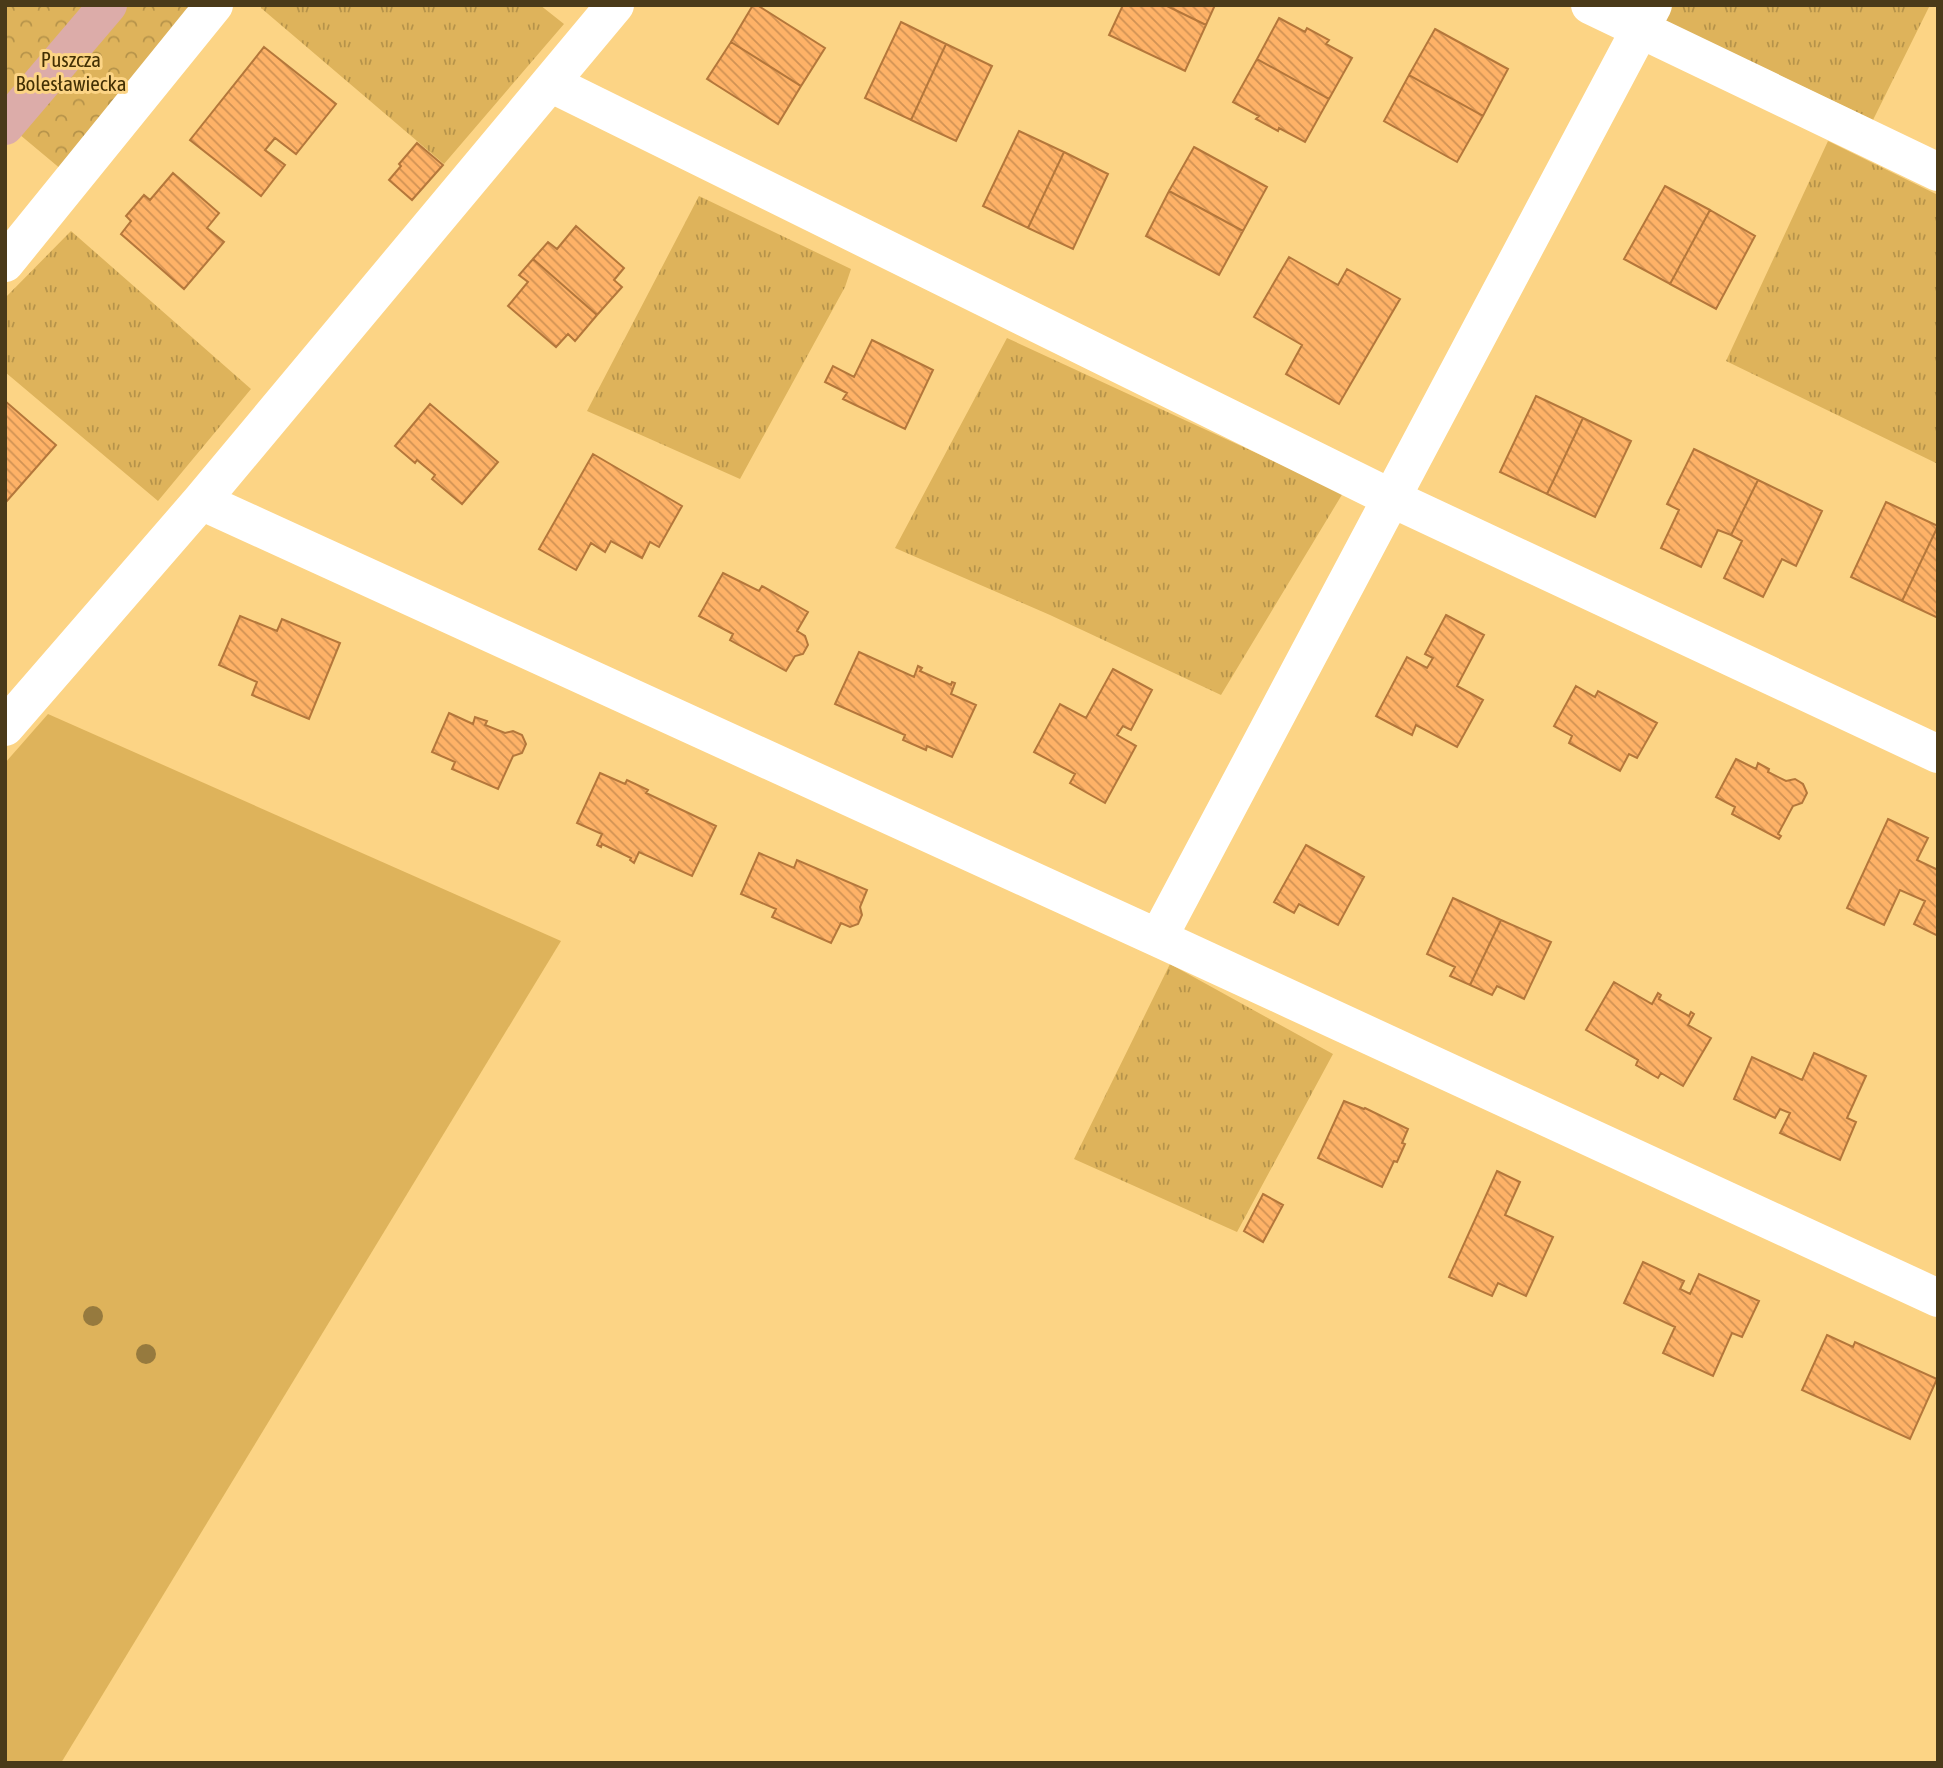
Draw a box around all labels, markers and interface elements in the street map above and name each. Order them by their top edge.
park label: Puszcza Bolesławiecka [15,47,127,95]

